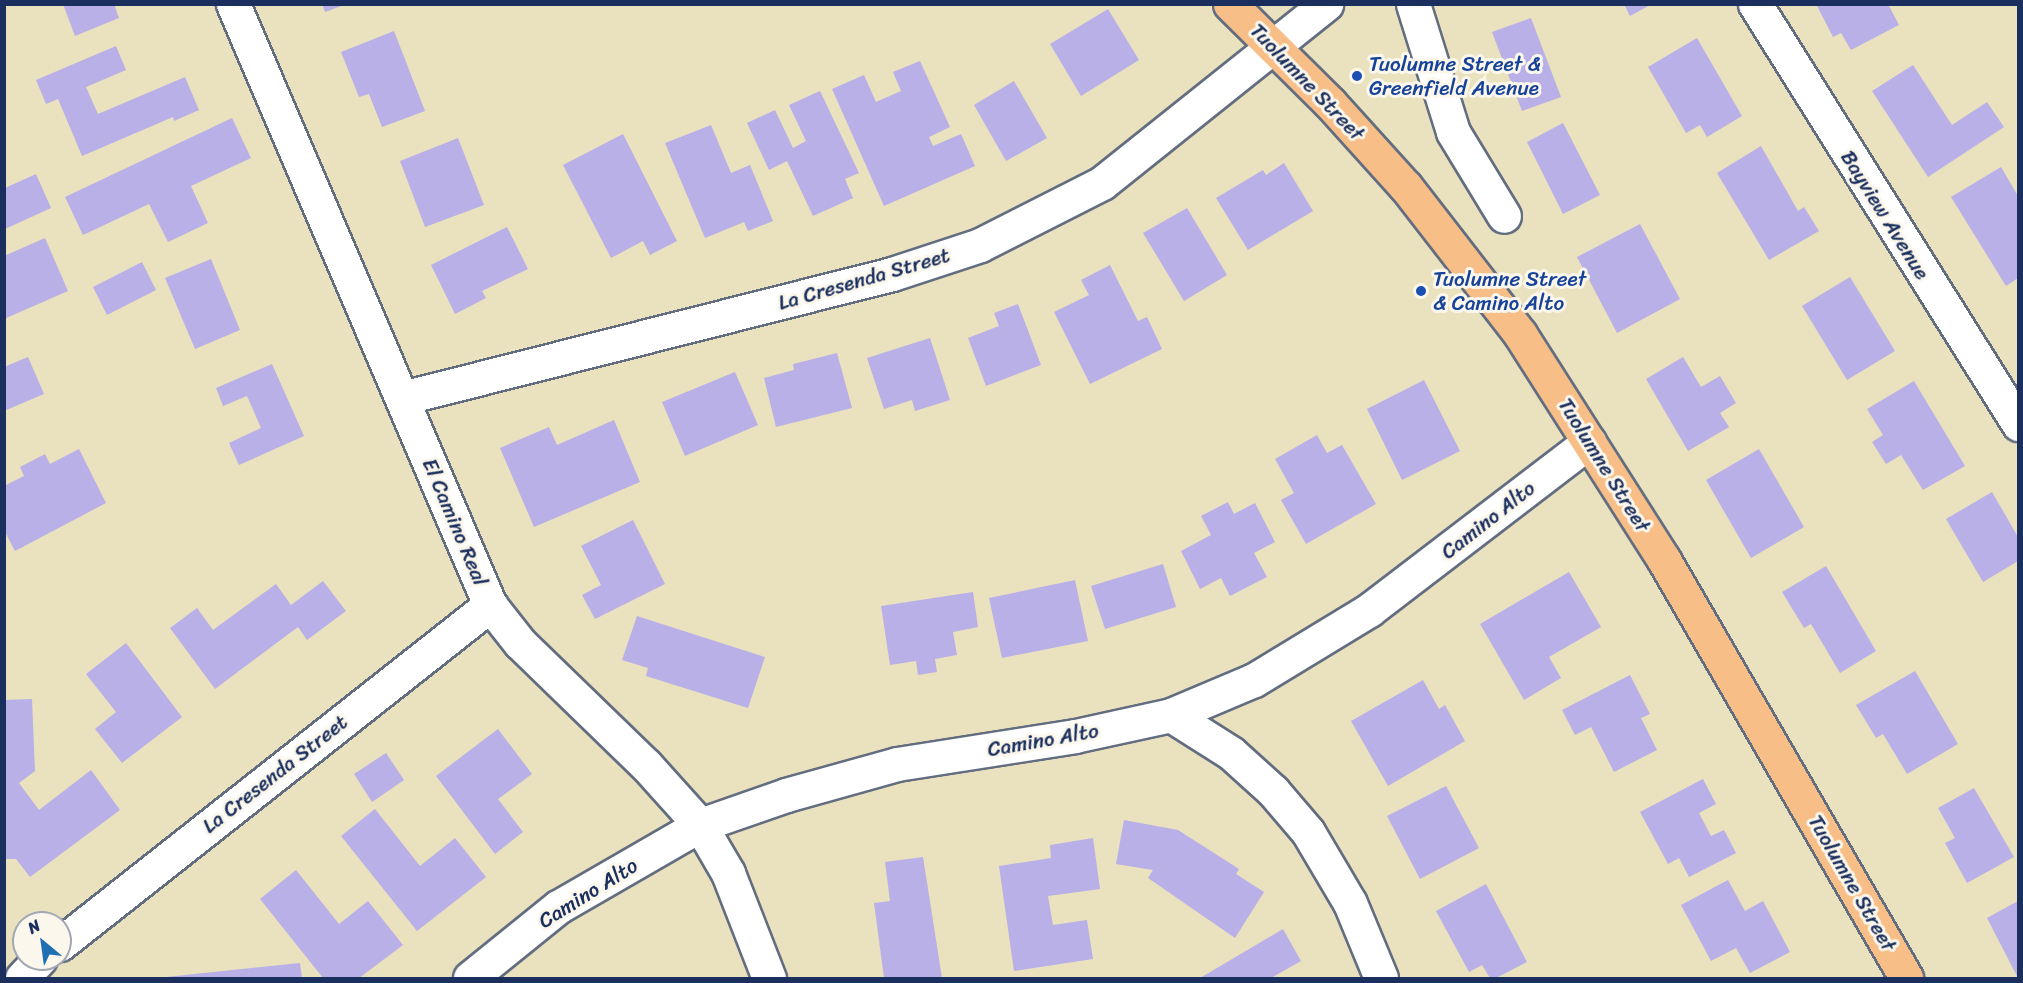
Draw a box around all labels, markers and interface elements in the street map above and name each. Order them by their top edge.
street label: Tuolumne Street [1245,18,1369,146]
place label: Tuolumne Street & Greenfield Avenue [1369,51,1542,101]
marker: Tuolumne Street & Greenfield Avenue [1350,69,1364,83]
street label: Bayview Avenue [1835,146,1935,284]
street label: La Cresenda Street [775,242,953,316]
place label: Tuolumne Street & Camino Alto [1433,266,1587,316]
marker: Tuolumne Street & Camino Alto [1414,284,1428,298]
street label: Tuolumne Street [1553,393,1655,537]
street label: El Camino Real [417,455,493,589]
street label: Camino Alto [1436,475,1540,565]
street label: La Cresenda Street [197,709,353,839]
street label: Camino Alto [985,718,1101,762]
street label: Tuolumne Street [1803,810,1901,956]
street label: Camino Alto [534,853,642,933]
north arrow [12,911,72,971]
text: N [22,911,46,942]

